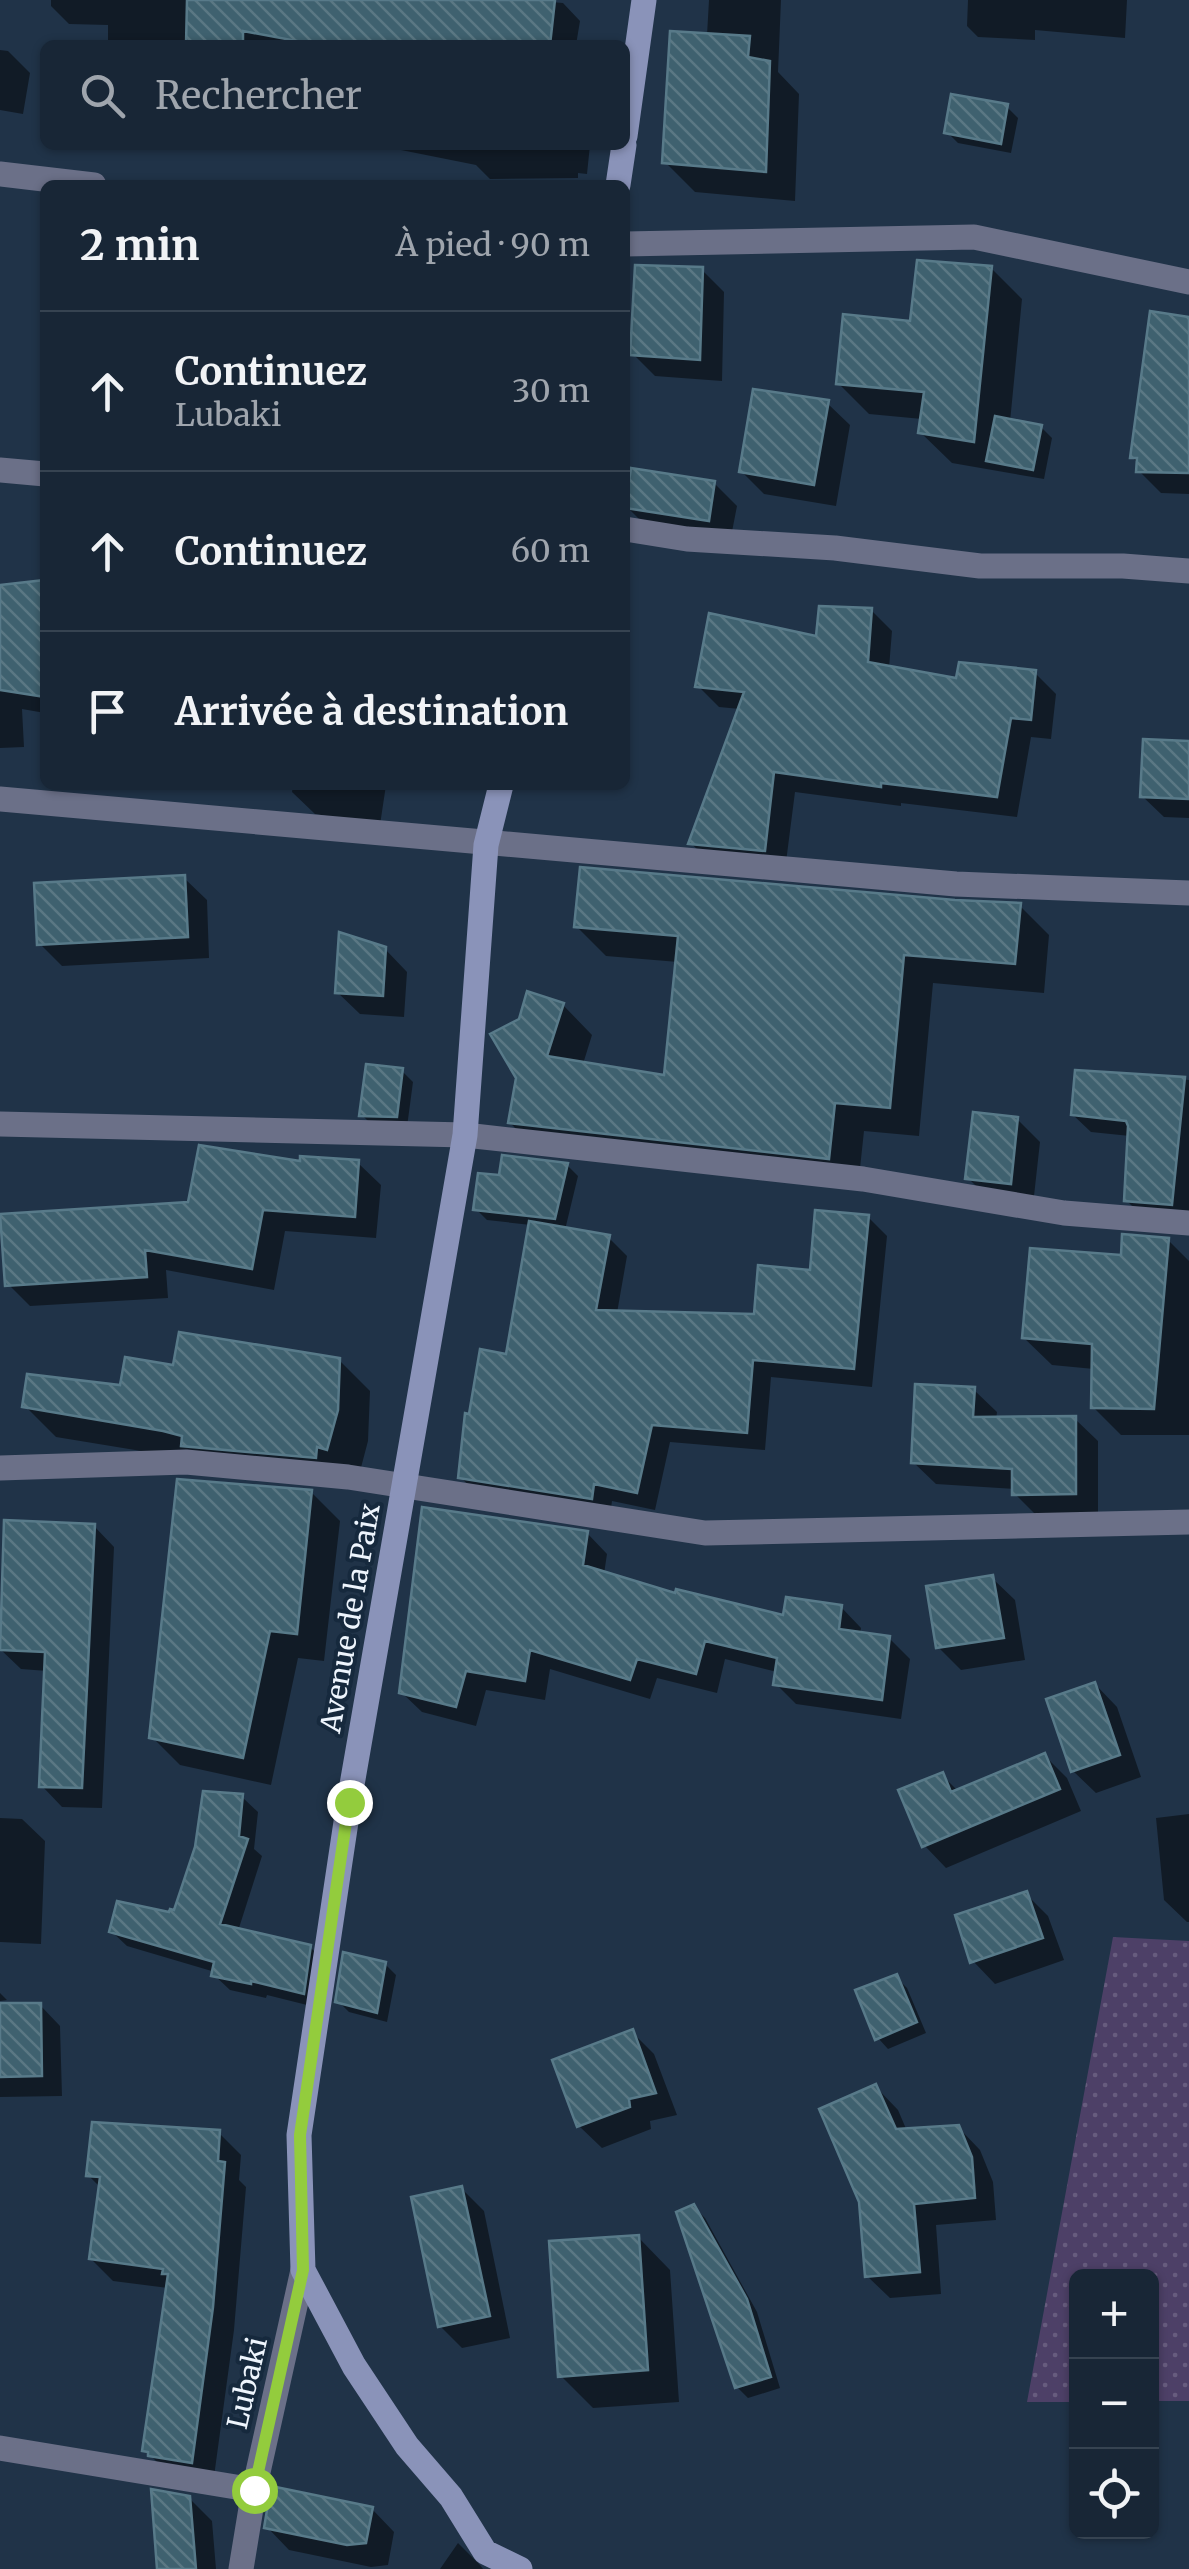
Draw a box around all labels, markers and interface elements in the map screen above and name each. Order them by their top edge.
search box [40,40,630,150]
icon: search [75,68,130,123]
text: Rechercher [155,72,362,119]
text: 2 min [80,219,200,271]
text: À pied · 90 m [395,225,590,265]
text: Continuez [175,348,367,395]
icon: ahead [80,364,135,419]
text: 30 m [512,371,590,411]
text: Lubaki [175,395,281,435]
icon: ahead [80,524,135,579]
text: Continuez [175,528,367,575]
text: 60 m [511,531,590,571]
icon: arrive [80,684,135,739]
text: Arrivée à destination [175,688,568,735]
street label: Avenue de la Paix [312,1500,388,1736]
route end [327,1780,373,1826]
map controls [1069,2269,1159,2539]
button: + [1069,2269,1159,2359]
street label: Lubaki [219,2334,275,2432]
button: − [1069,2359,1159,2449]
button: locate [1069,2449,1159,2539]
route start [232,2468,278,2514]

